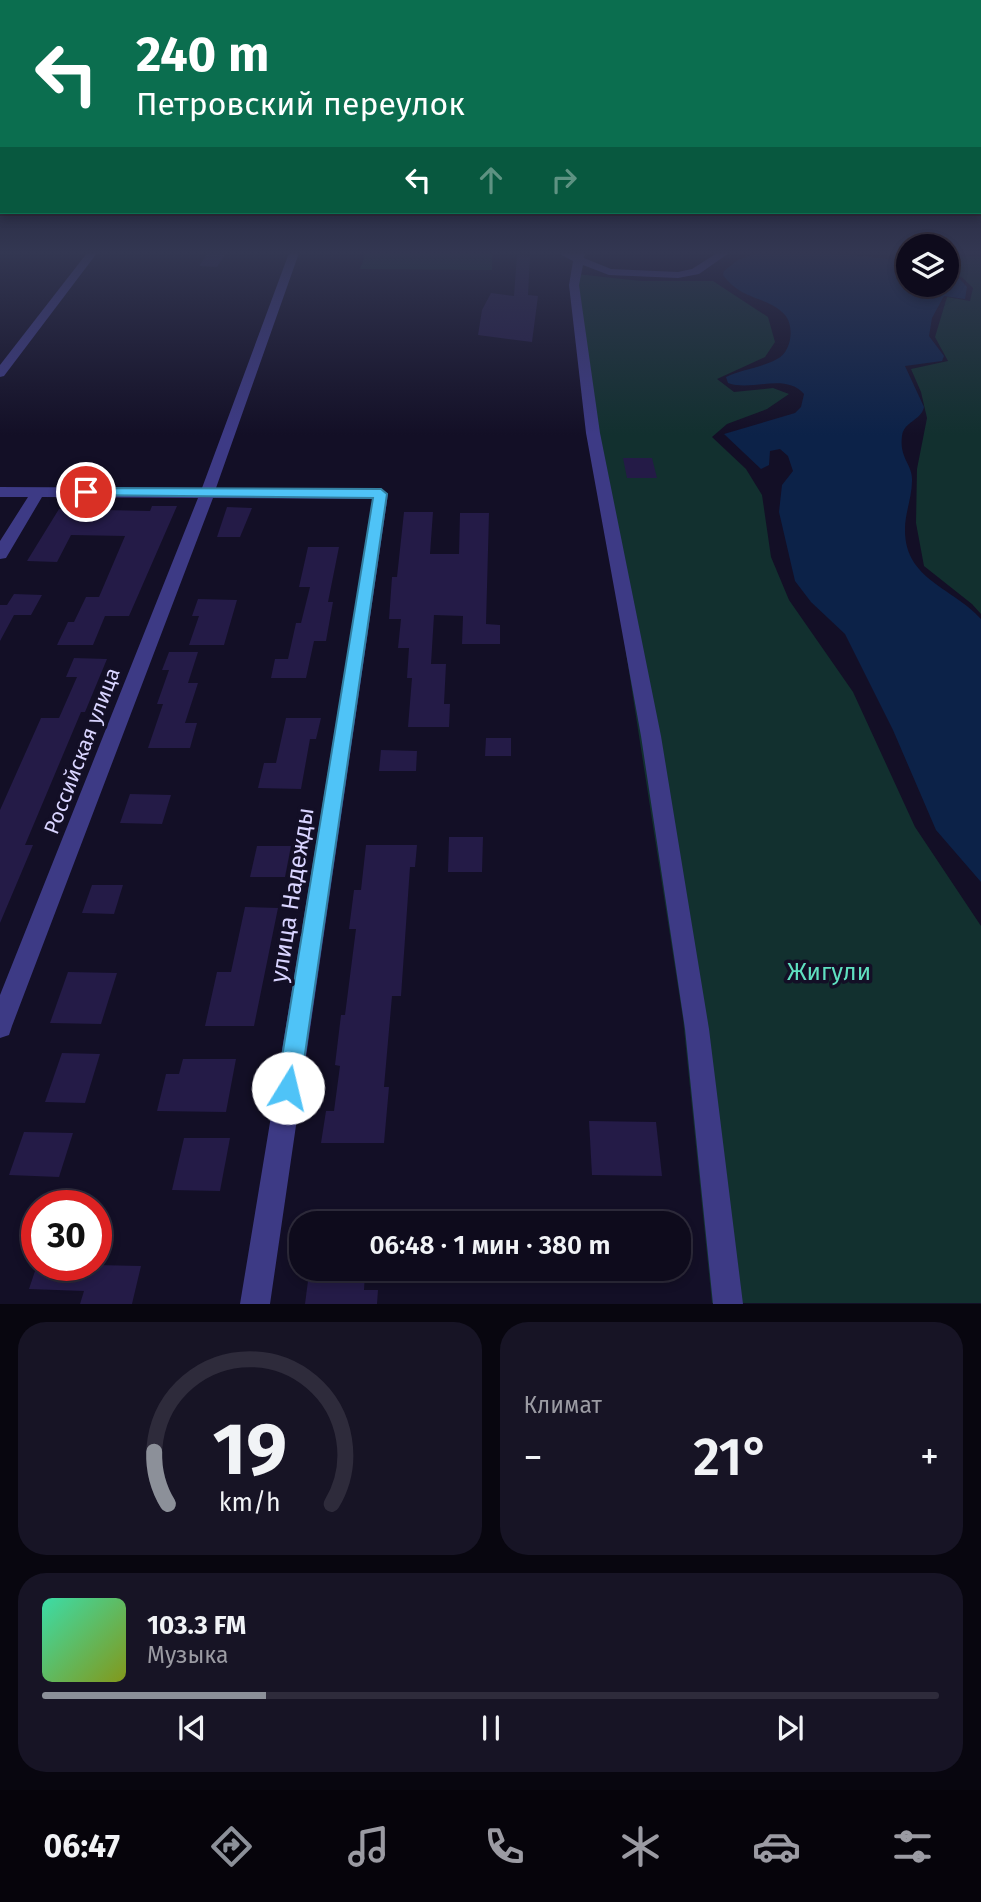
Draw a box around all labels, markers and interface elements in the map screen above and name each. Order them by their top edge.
text: 240 m [136,25,269,84]
icon: left [21,28,112,119]
text: Петровский переулок [136,85,465,123]
icon: left [399,161,437,199]
icon: ahead [472,161,510,199]
icon: right [545,161,583,199]
map controls [896,234,959,297]
button: layers [896,234,959,297]
pin [56,462,116,522]
icon: arrive [67,473,105,511]
street label: Российская улица [38,664,126,838]
street label: улица Надежды [264,805,320,985]
park label: Жигули [787,958,871,986]
position arrow [251,1051,325,1125]
speed limit sign: 30 [21,1190,112,1281]
text: 06:48 · 1 мин · 380 m [370,1230,611,1261]
text: Климат [524,1391,602,1419]
text: 19 [212,1407,287,1494]
text: 21° [693,1426,769,1489]
text: − [524,1434,543,1480]
text: + [920,1434,939,1480]
text: km/h [219,1488,281,1518]
text: 103.3 FM [147,1610,246,1641]
text: Музыка [147,1641,228,1669]
icon: previous [173,1709,211,1747]
icon: pause [472,1709,510,1747]
icon: next [771,1709,809,1747]
icon: directions [207,1822,256,1871]
icon: music [344,1822,393,1871]
icon: phone [480,1822,529,1871]
icon: climate [616,1822,665,1871]
icon: car [752,1822,801,1871]
icon: filters [888,1822,937,1871]
text: 06:47 [44,1827,120,1865]

